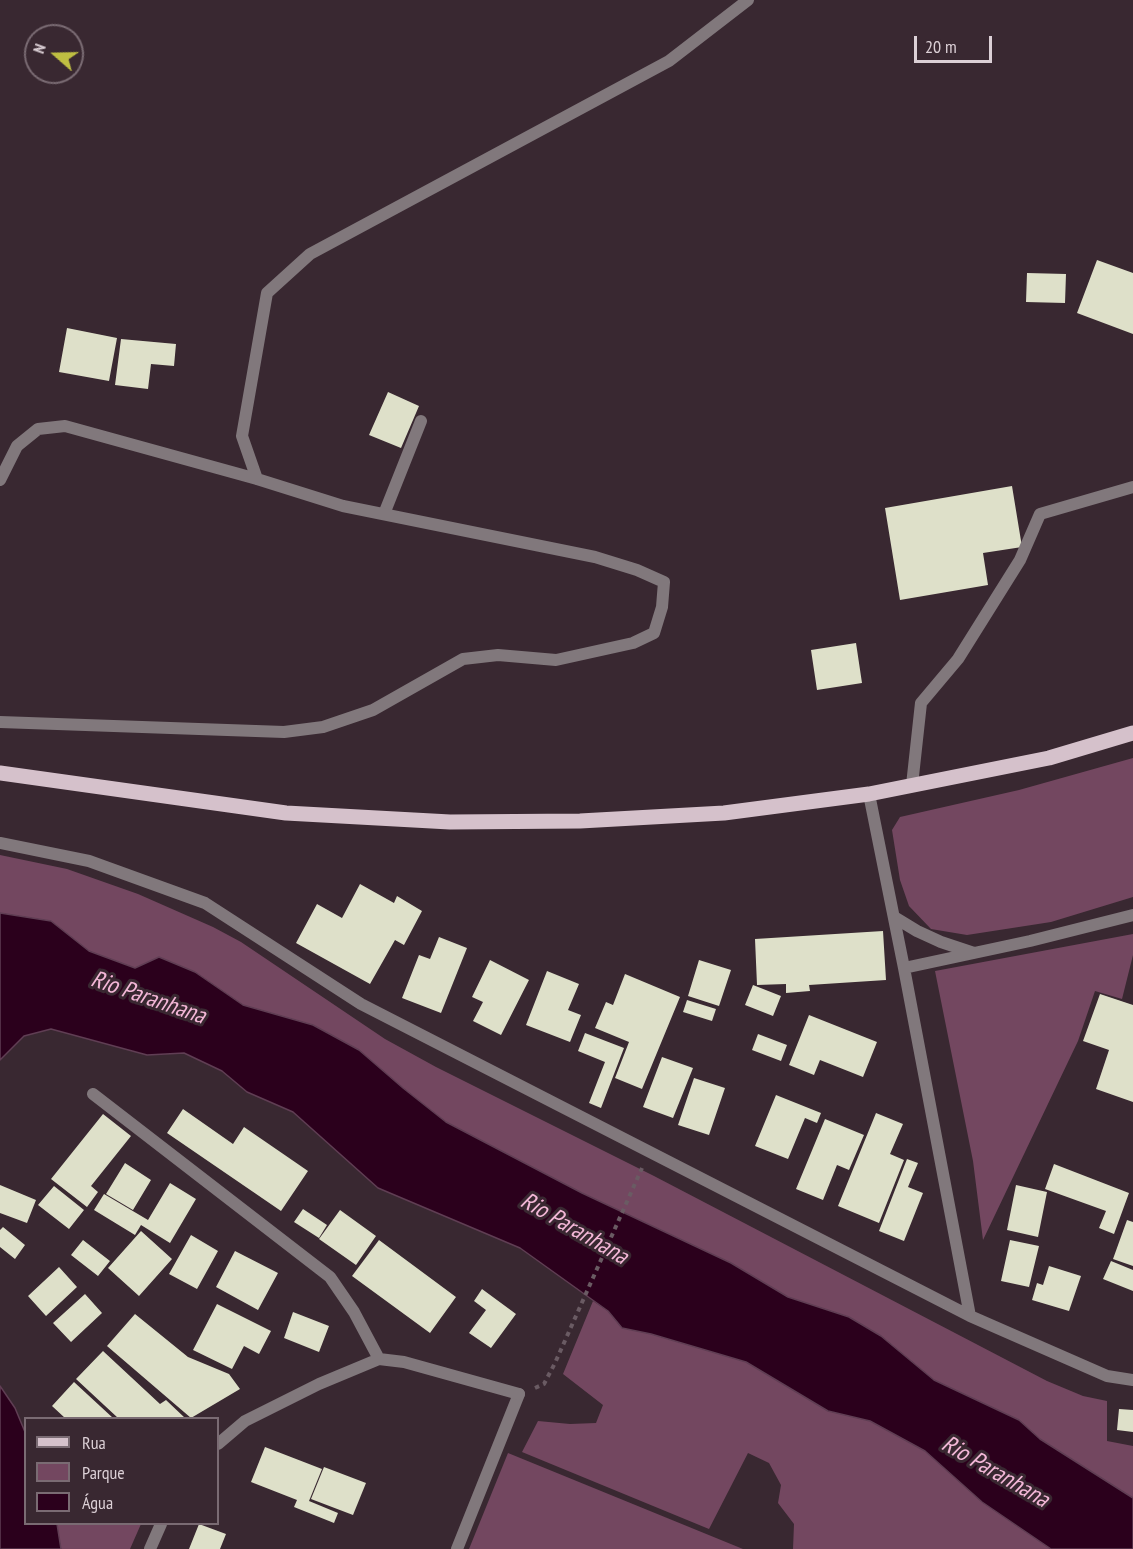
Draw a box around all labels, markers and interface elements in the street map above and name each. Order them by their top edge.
north arrow [24,24,84,84]
scale bar [917,24,995,62]
text: 20 m [925,35,957,58]
text: N [28,41,50,56]
water label: Rio Paranhana [87,965,209,1031]
water label: Rio Paranhana [515,1187,633,1271]
legend [24,1417,219,1525]
water label: Rio Paranhana [936,1430,1054,1514]
text: Rua [82,1431,106,1454]
text: Parque [82,1461,125,1484]
text: Água [82,1491,113,1514]

